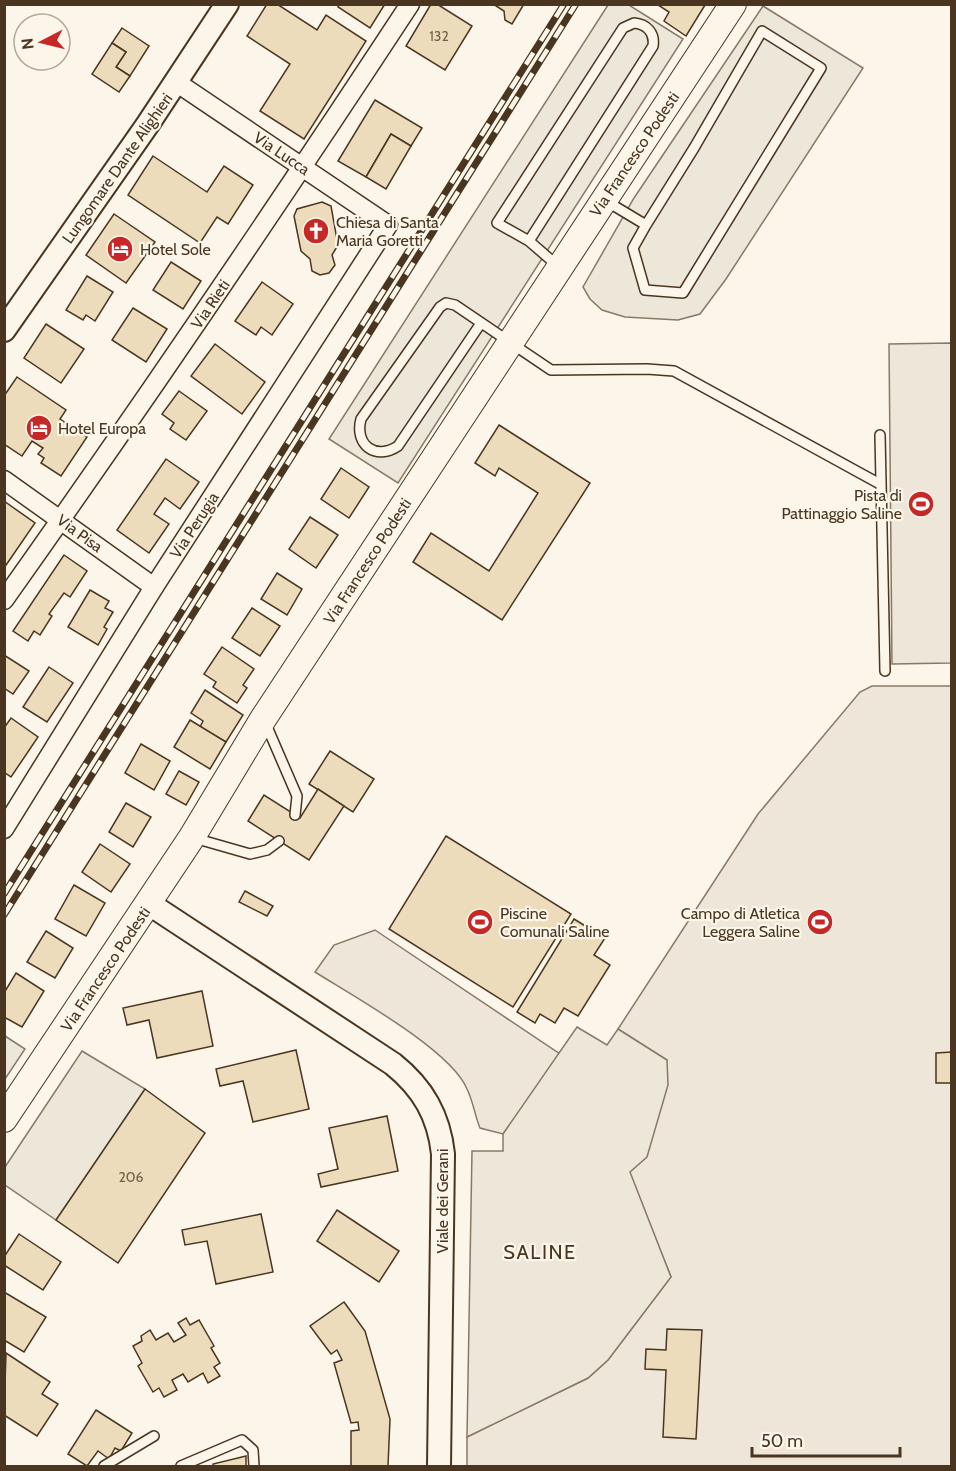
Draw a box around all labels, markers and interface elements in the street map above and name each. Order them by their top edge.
north arrow [12,12,72,72]
house number: 132 [429,27,449,45]
text: N [17,37,38,51]
street label: Via Francesco Podesti [586,88,683,220]
street label: Lungomare Dante Alighieri [58,89,177,247]
street label: Via Lucca [250,128,314,179]
place label: Chiesa di Santa Maria Goretti [336,213,439,250]
church icon: Chiesa di Santa Maria Goretti [301,216,331,246]
hotel icon: Hotel Sole [105,234,135,264]
place label: Hotel Sole [140,240,211,259]
street label: Via Rieti [187,276,234,332]
hotel icon: Hotel Europa [24,413,54,443]
place label: Hotel Europa [58,419,146,438]
place label: Pista di Pattinaggio Saline [781,486,902,523]
street label: Via Perugia [166,488,223,562]
sports icon: Pista di Pattinaggio Saline [906,489,936,519]
street label: Via Francesco Podesti [320,495,415,628]
street label: Via Pisa [53,510,107,557]
street label: Via Francesco Podesti [57,903,154,1035]
place label: Piscine Comunali Saline [500,904,610,941]
place label: Campo di Atletica Leggera Saline [681,904,800,941]
sports icon: Piscine Comunali Saline [465,907,495,937]
sports icon: Campo di Atletica Leggera Saline [805,907,835,937]
street label: Viale dei Gerani [433,1149,452,1253]
house number: 206 [118,1168,144,1186]
district label: SALINE [503,1240,577,1264]
scale bar [752,1420,900,1458]
text: 50 m [761,1430,803,1452]

